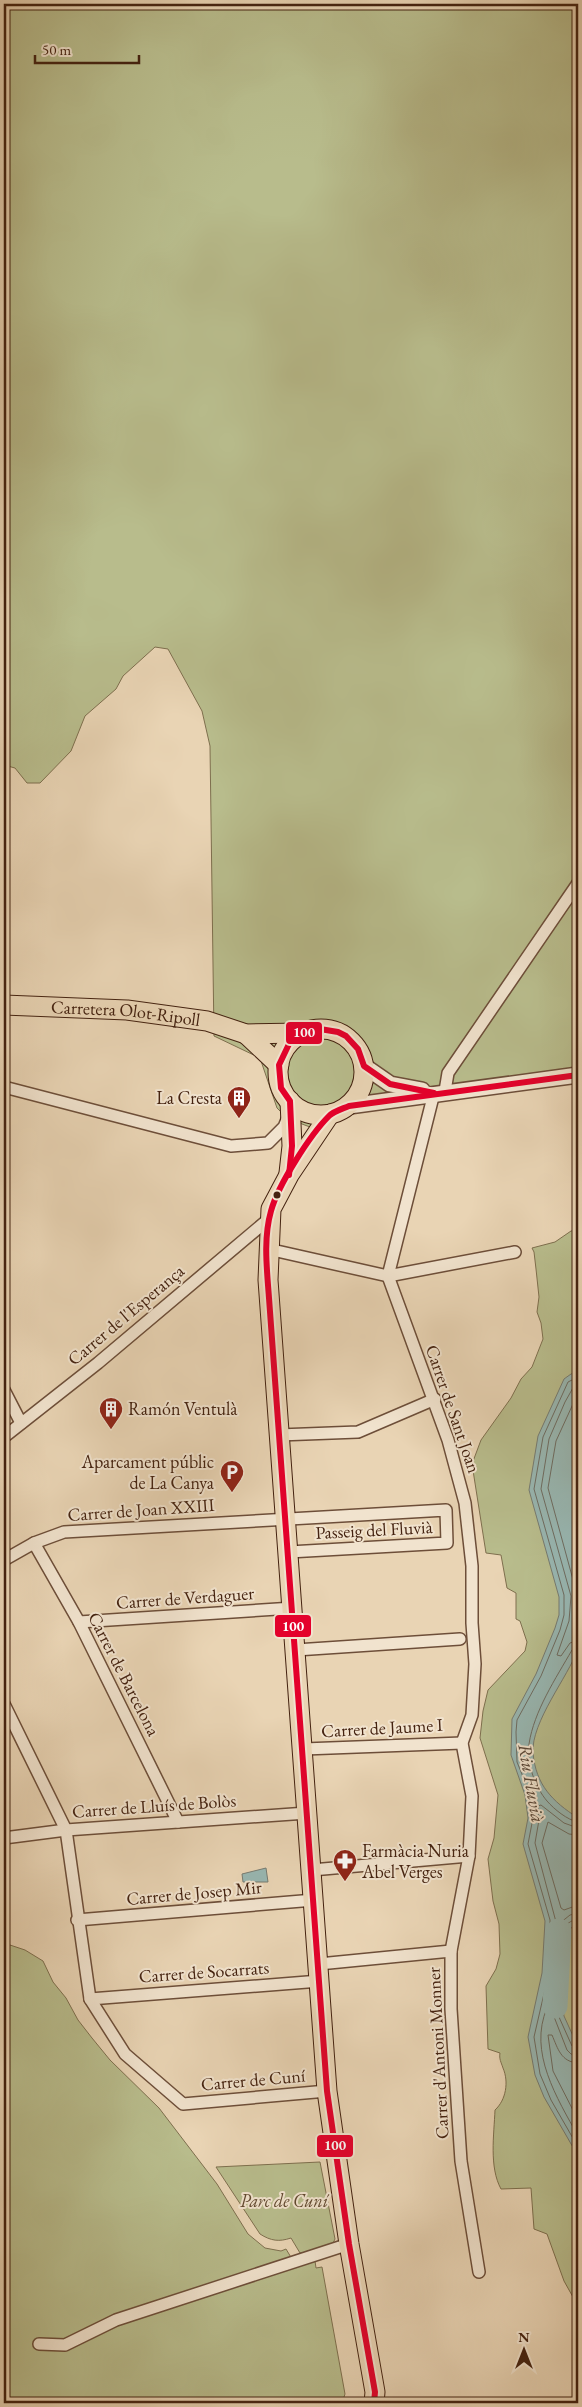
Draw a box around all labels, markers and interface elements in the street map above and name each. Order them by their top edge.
scale bar [35,32,139,64]
text: 50 m [42,40,71,59]
street label: Carretera Olot-Ripoll [51,995,202,1031]
line badge: 100 [285,1021,323,1045]
text: 100 [293,1023,316,1041]
building icon: La Cresta [226,1085,252,1119]
place label: La Cresta [156,1086,223,1109]
unlabelled marker [272,1190,282,1200]
street label: Carrer de l'Esperança [63,1259,189,1370]
street label: Carrer de Sant Joan [421,1342,486,1476]
building icon: Ramón Ventulà [98,1396,124,1430]
place label: Ramón Ventulà [128,1397,238,1420]
place label: Aparcament públic de La Canya [80,1450,215,1494]
parking icon: Aparcament públic de La Canya [219,1459,245,1493]
street label: Carrer de Joan XXIII [67,1493,215,1526]
street label: Passeig del Fluvià [315,1515,434,1544]
street label: Carrer de Verdaguer [115,1581,255,1614]
street label: Carrer de Barcelona [83,1608,166,1740]
line badge: 100 [274,1614,312,1638]
text: 100 [282,1617,305,1635]
street label: Carrer de Jaume I [321,1713,443,1742]
water label: Riu Fluvià [512,1742,551,1824]
street label: Carrer de Lluís de Bolòs [71,1788,237,1823]
place label: Farmàcia Nuria Abel Verges [361,1839,470,1883]
pharmacy icon: Farmàcia Nuria Abel Verges [332,1848,358,1882]
street label: Carrer de Josep Mir [125,1875,263,1910]
street label: Carrer de Socarrats [138,1955,270,1988]
street label: Carrer d'Antoni Monner [422,1966,453,2140]
street label: Carrer de Cuní [200,2063,307,2096]
line badge: 100 [316,2134,354,2158]
text: 100 [324,2136,347,2154]
park label: Parc de Cuní [240,2189,330,2212]
north arrow [500,2324,550,2374]
text: N [518,2328,530,2346]

